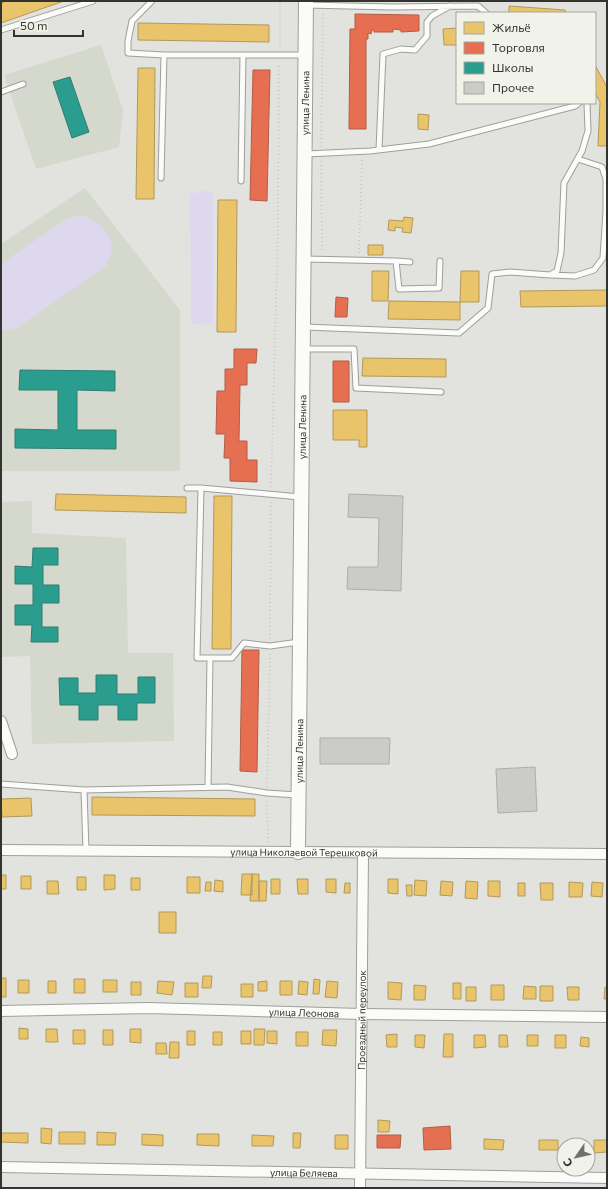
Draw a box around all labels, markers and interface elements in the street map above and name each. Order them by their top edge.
scale bar [14,12,83,38]
legend [456,12,596,104]
text: 50 m [20,18,48,32]
text: Жильё [492,20,531,34]
text: Торговля [492,40,545,54]
text: Школы [492,60,533,74]
street label: улица Ленина [299,71,311,135]
text: Прочее [492,80,534,94]
street label: улица Ленина [296,395,308,459]
street label: улица Ленина [293,719,305,783]
street label: улица Николаевой Терешковой [230,846,378,858]
street label: Проездный переулок [355,969,368,1070]
street label: улица Леонова [269,1005,339,1019]
north arrow [556,1137,596,1177]
text: С [560,1156,575,1170]
street label: улица Беляева [270,1166,338,1179]

